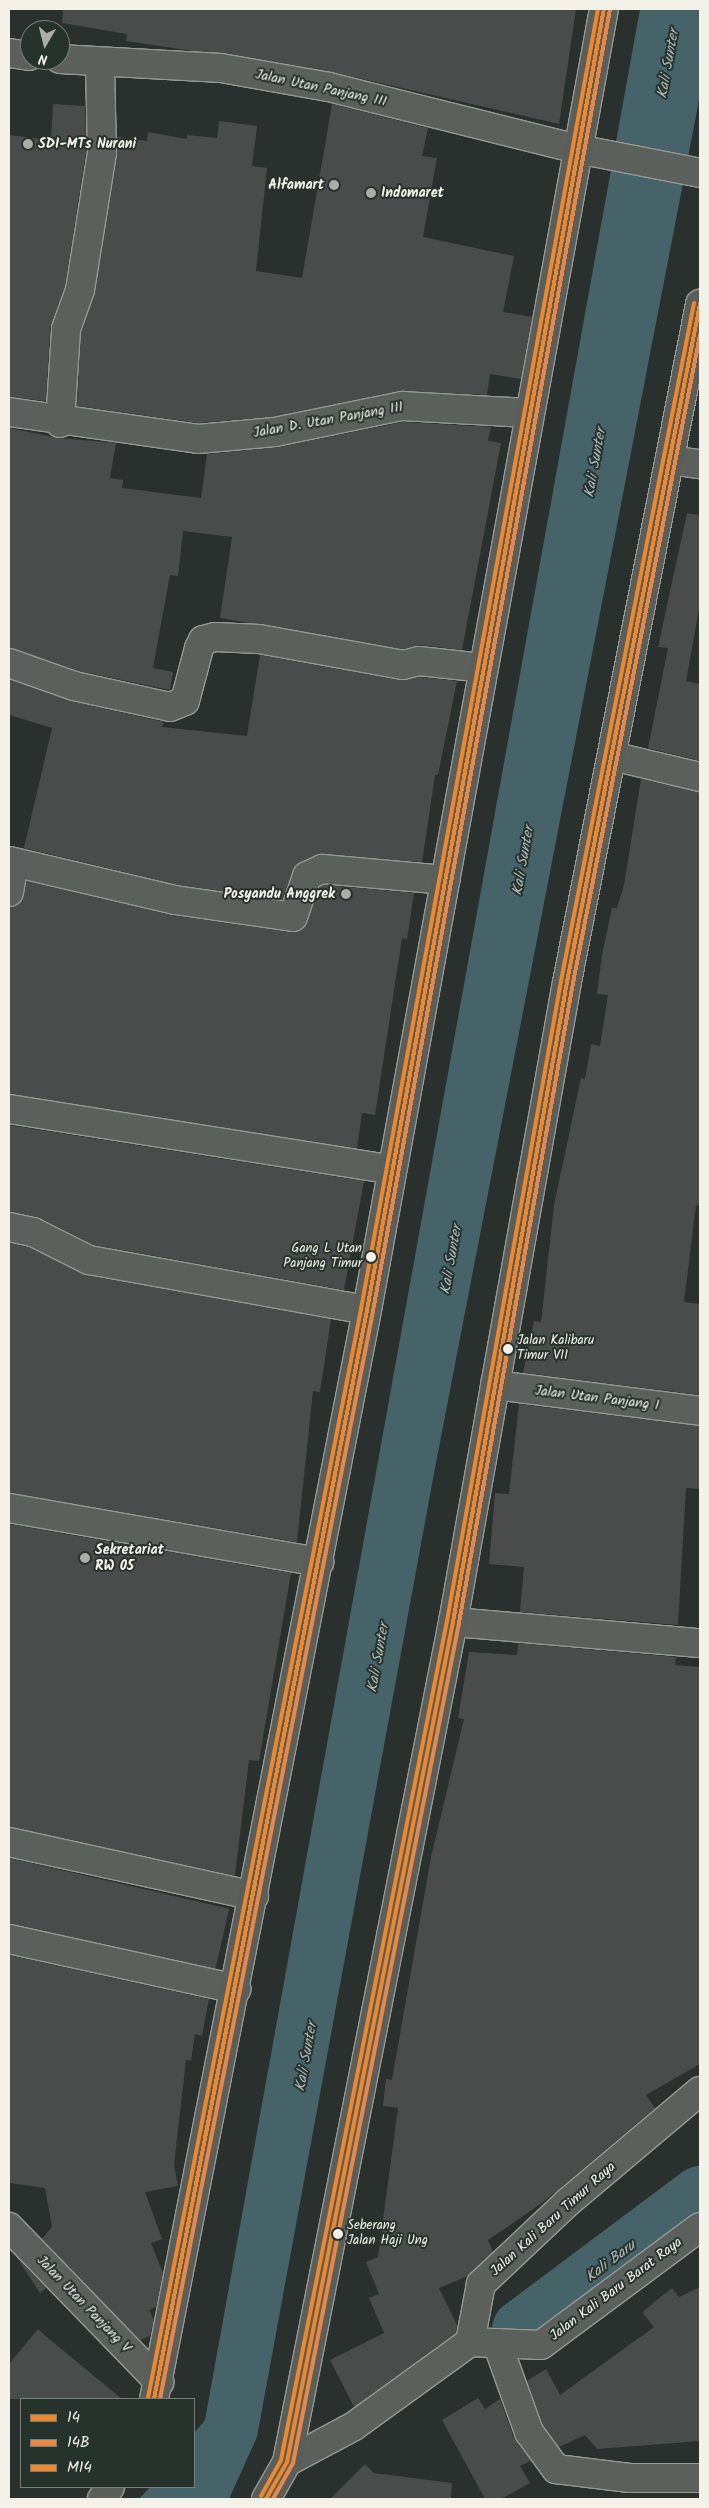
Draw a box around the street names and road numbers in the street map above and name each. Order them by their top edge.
street label: Jalan Utan Panjang III [254,66,388,110]
street label: Jalan D. Utan Panjang III [252,399,404,441]
street label: Jalan Utan Panjang 1 [534,1382,660,1414]
street label: Jalan Kali Baru Timur Raya [487,2158,619,2280]
street label: Jalan Kali Baru Barat Raya [546,2234,686,2344]
street label: Jalan Utan Panjang V [33,2252,135,2356]

